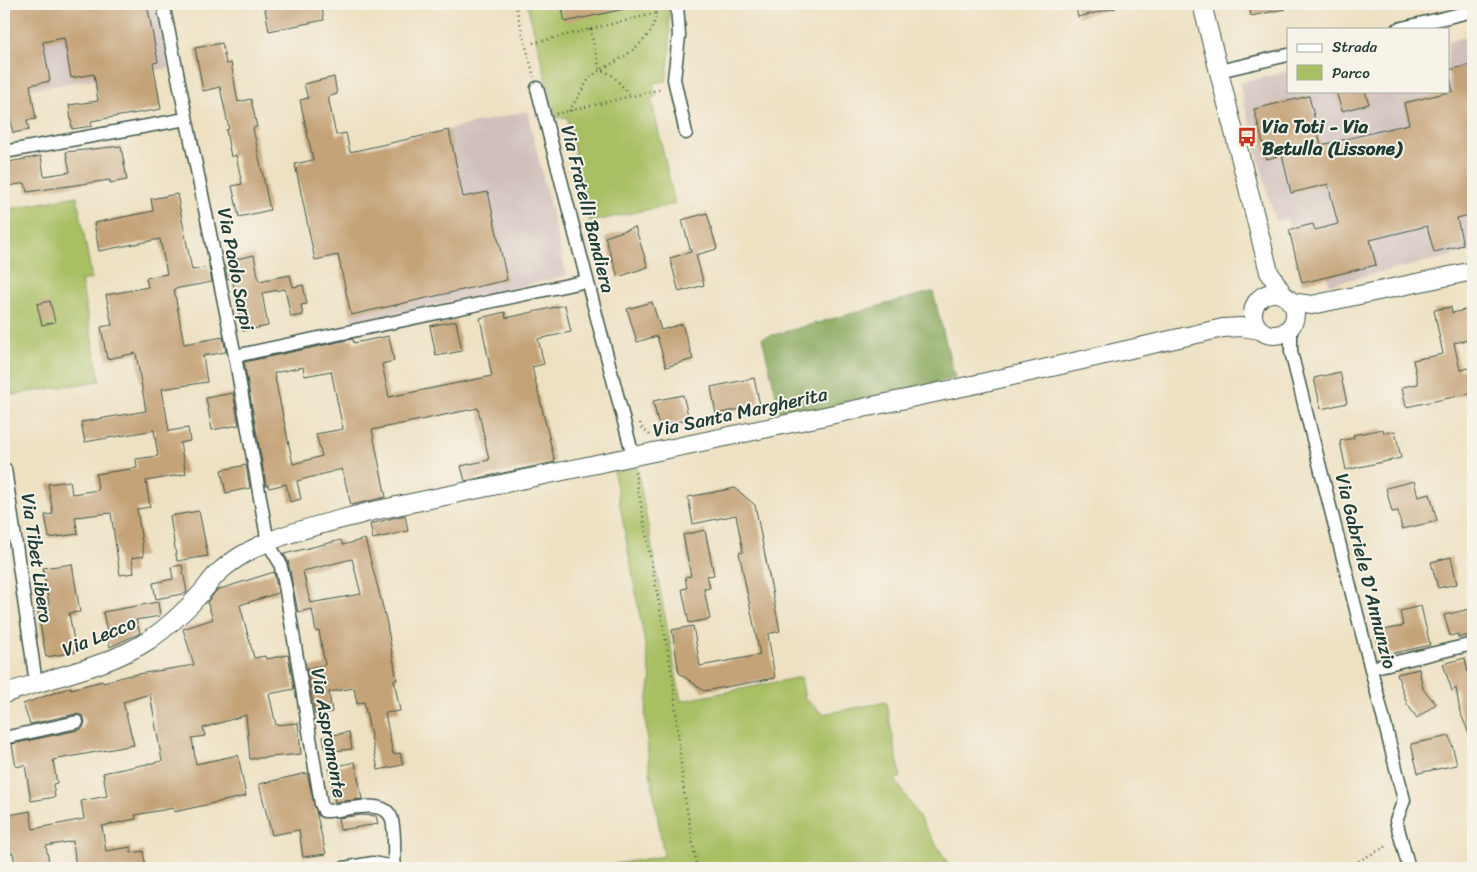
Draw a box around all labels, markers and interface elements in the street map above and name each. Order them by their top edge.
legend [1287,28,1450,92]
text: Strada [1332,34,1378,60]
text: Parco [1332,60,1370,86]
place label: Via Toti - Via Betulla (Lissone) [1262,110,1403,165]
street label: Via Fratelli Bandiera [551,122,625,297]
bus stop icon: Via Toti - Via Betulla (Lissone) [1236,126,1258,148]
street label: Via Paolo Sarpi [208,205,264,334]
street label: Via Santa Margherita [650,377,831,447]
street label: Via Gabriele D'Annunzio [1326,470,1406,672]
street label: Via Tibet Libero [12,491,62,625]
street label: Via Lecco [57,606,141,666]
street label: Via Aspromonte [301,665,357,801]

